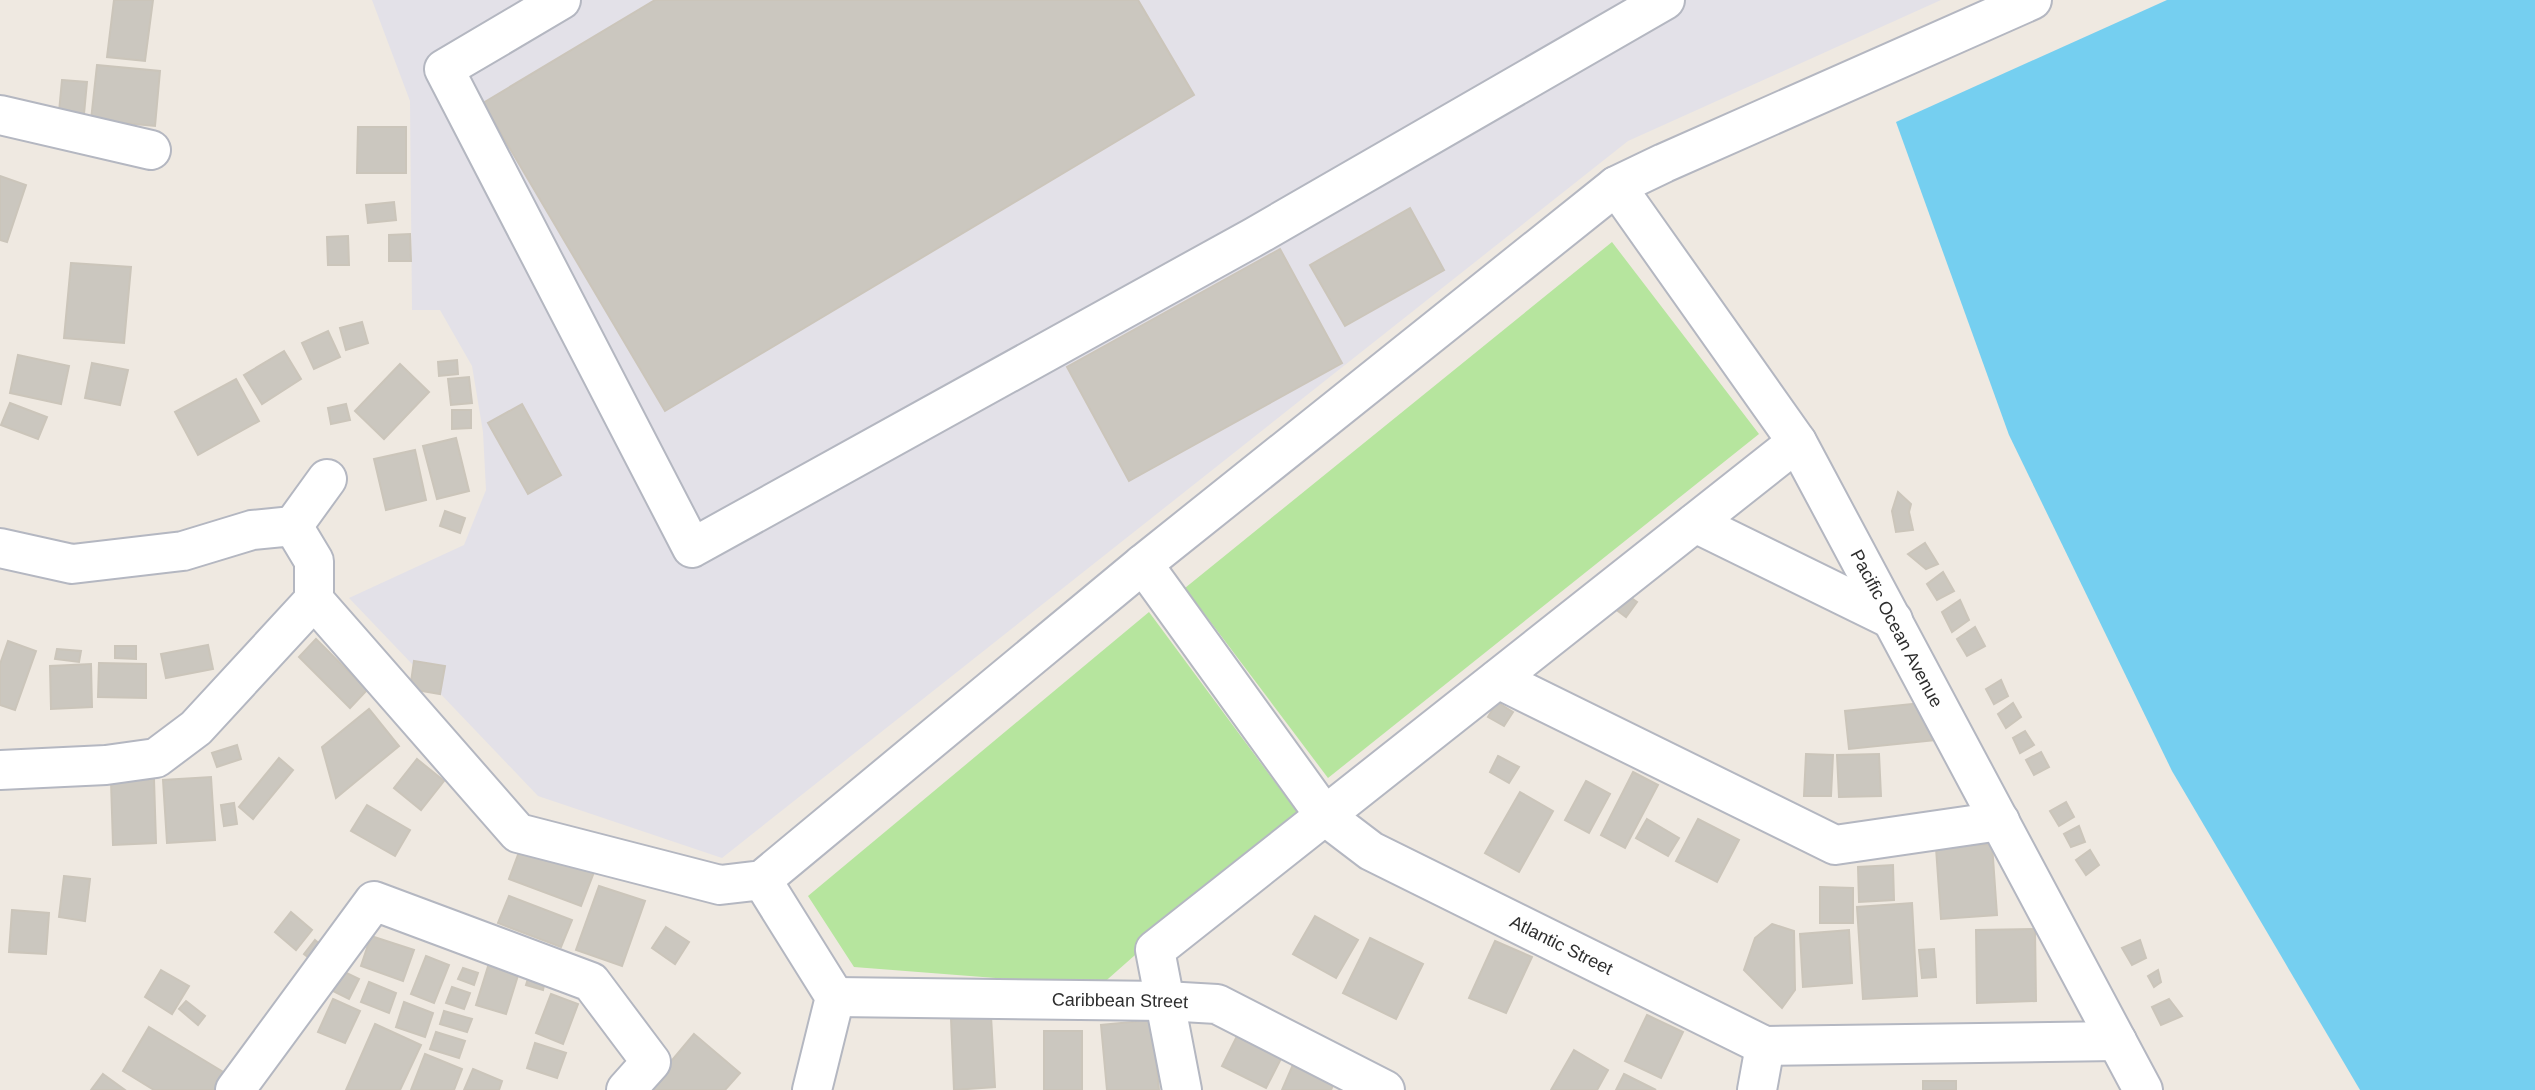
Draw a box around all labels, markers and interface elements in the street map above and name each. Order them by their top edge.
street label: Pacific Ocean Avenue [1846,546,1947,711]
street label: Atlantic Street [1507,911,1616,979]
street label: Caribbean Street [1052,990,1189,1012]

